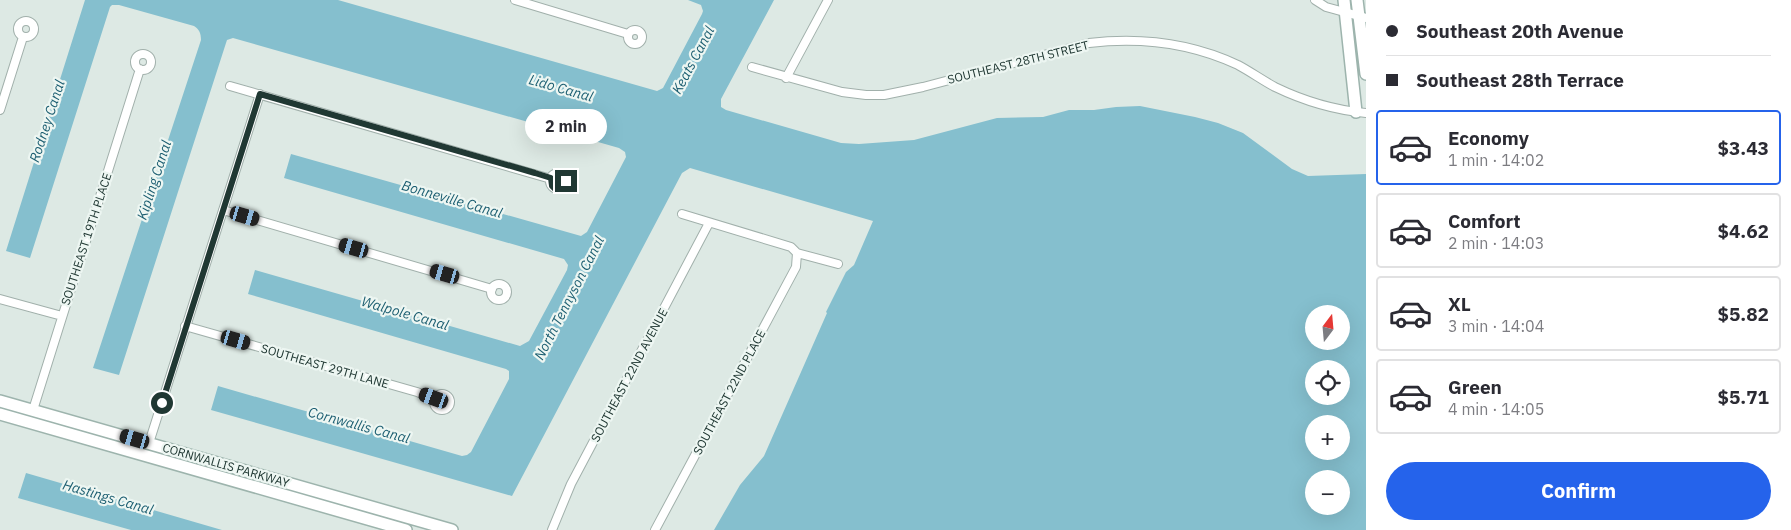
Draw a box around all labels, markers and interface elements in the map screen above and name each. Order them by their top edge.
text: Southeast 20th Avenue [1416,19,1624,43]
water label: Keats Canal [668,23,718,97]
street label: SOUTHEAST 28TH STREET [946,37,1090,87]
text: Southeast 28th Terrace [1416,68,1624,92]
water label: Lido Canal [527,70,595,106]
water label: Rodney Canal [25,77,69,164]
callout: 2 min [525,109,607,144]
text: 2 min [545,116,587,136]
icon: car [1388,125,1433,170]
text: Economy [1448,126,1529,150]
text: $3.43 [1717,136,1769,160]
water label: Kipling Canal [133,138,175,222]
text: 1 min · 14:02 [1448,150,1544,170]
route end [555,170,577,192]
street label: SOUTHEAST 19TH PLACE [58,171,114,307]
water label: Bonneville Canal [400,176,505,222]
car [228,205,261,227]
icon: car [1388,208,1433,253]
text: Comfort [1448,209,1521,233]
text: $4.62 [1717,219,1769,243]
water label: North Tennyson Canal [530,233,608,363]
text: 2 min · 14:03 [1448,233,1544,253]
car [337,237,370,259]
car [428,263,461,285]
icon: car [1388,291,1433,336]
water label: Walpole Canal [359,292,451,334]
text: XL [1448,292,1471,316]
text: $5.82 [1717,302,1769,326]
north arrow [1305,305,1350,350]
map controls [1305,305,1350,515]
street label: SOUTHEAST 22ND AVENUE [587,306,671,444]
text: 3 min · 14:04 [1448,316,1544,336]
street label: SOUTHEAST 22ND PLACE [690,327,768,457]
car [219,329,252,351]
street label: SOUTHEAST 29TH LANE [259,341,391,391]
button: locate [1305,360,1350,405]
icon: car [1388,374,1433,419]
text: Green [1448,375,1502,399]
text: $5.71 [1717,385,1769,409]
car [417,386,450,410]
route start [151,392,173,414]
text: 4 min · 14:05 [1448,399,1544,419]
water label: Cornwallis Canal [306,403,412,447]
button: + [1305,415,1350,460]
car [118,428,151,450]
street label: CORNWALLIS PARKWAY [161,440,291,490]
button: Confirm [1386,462,1771,520]
button: − [1305,470,1350,515]
water label: Hastings Canal [61,475,156,519]

